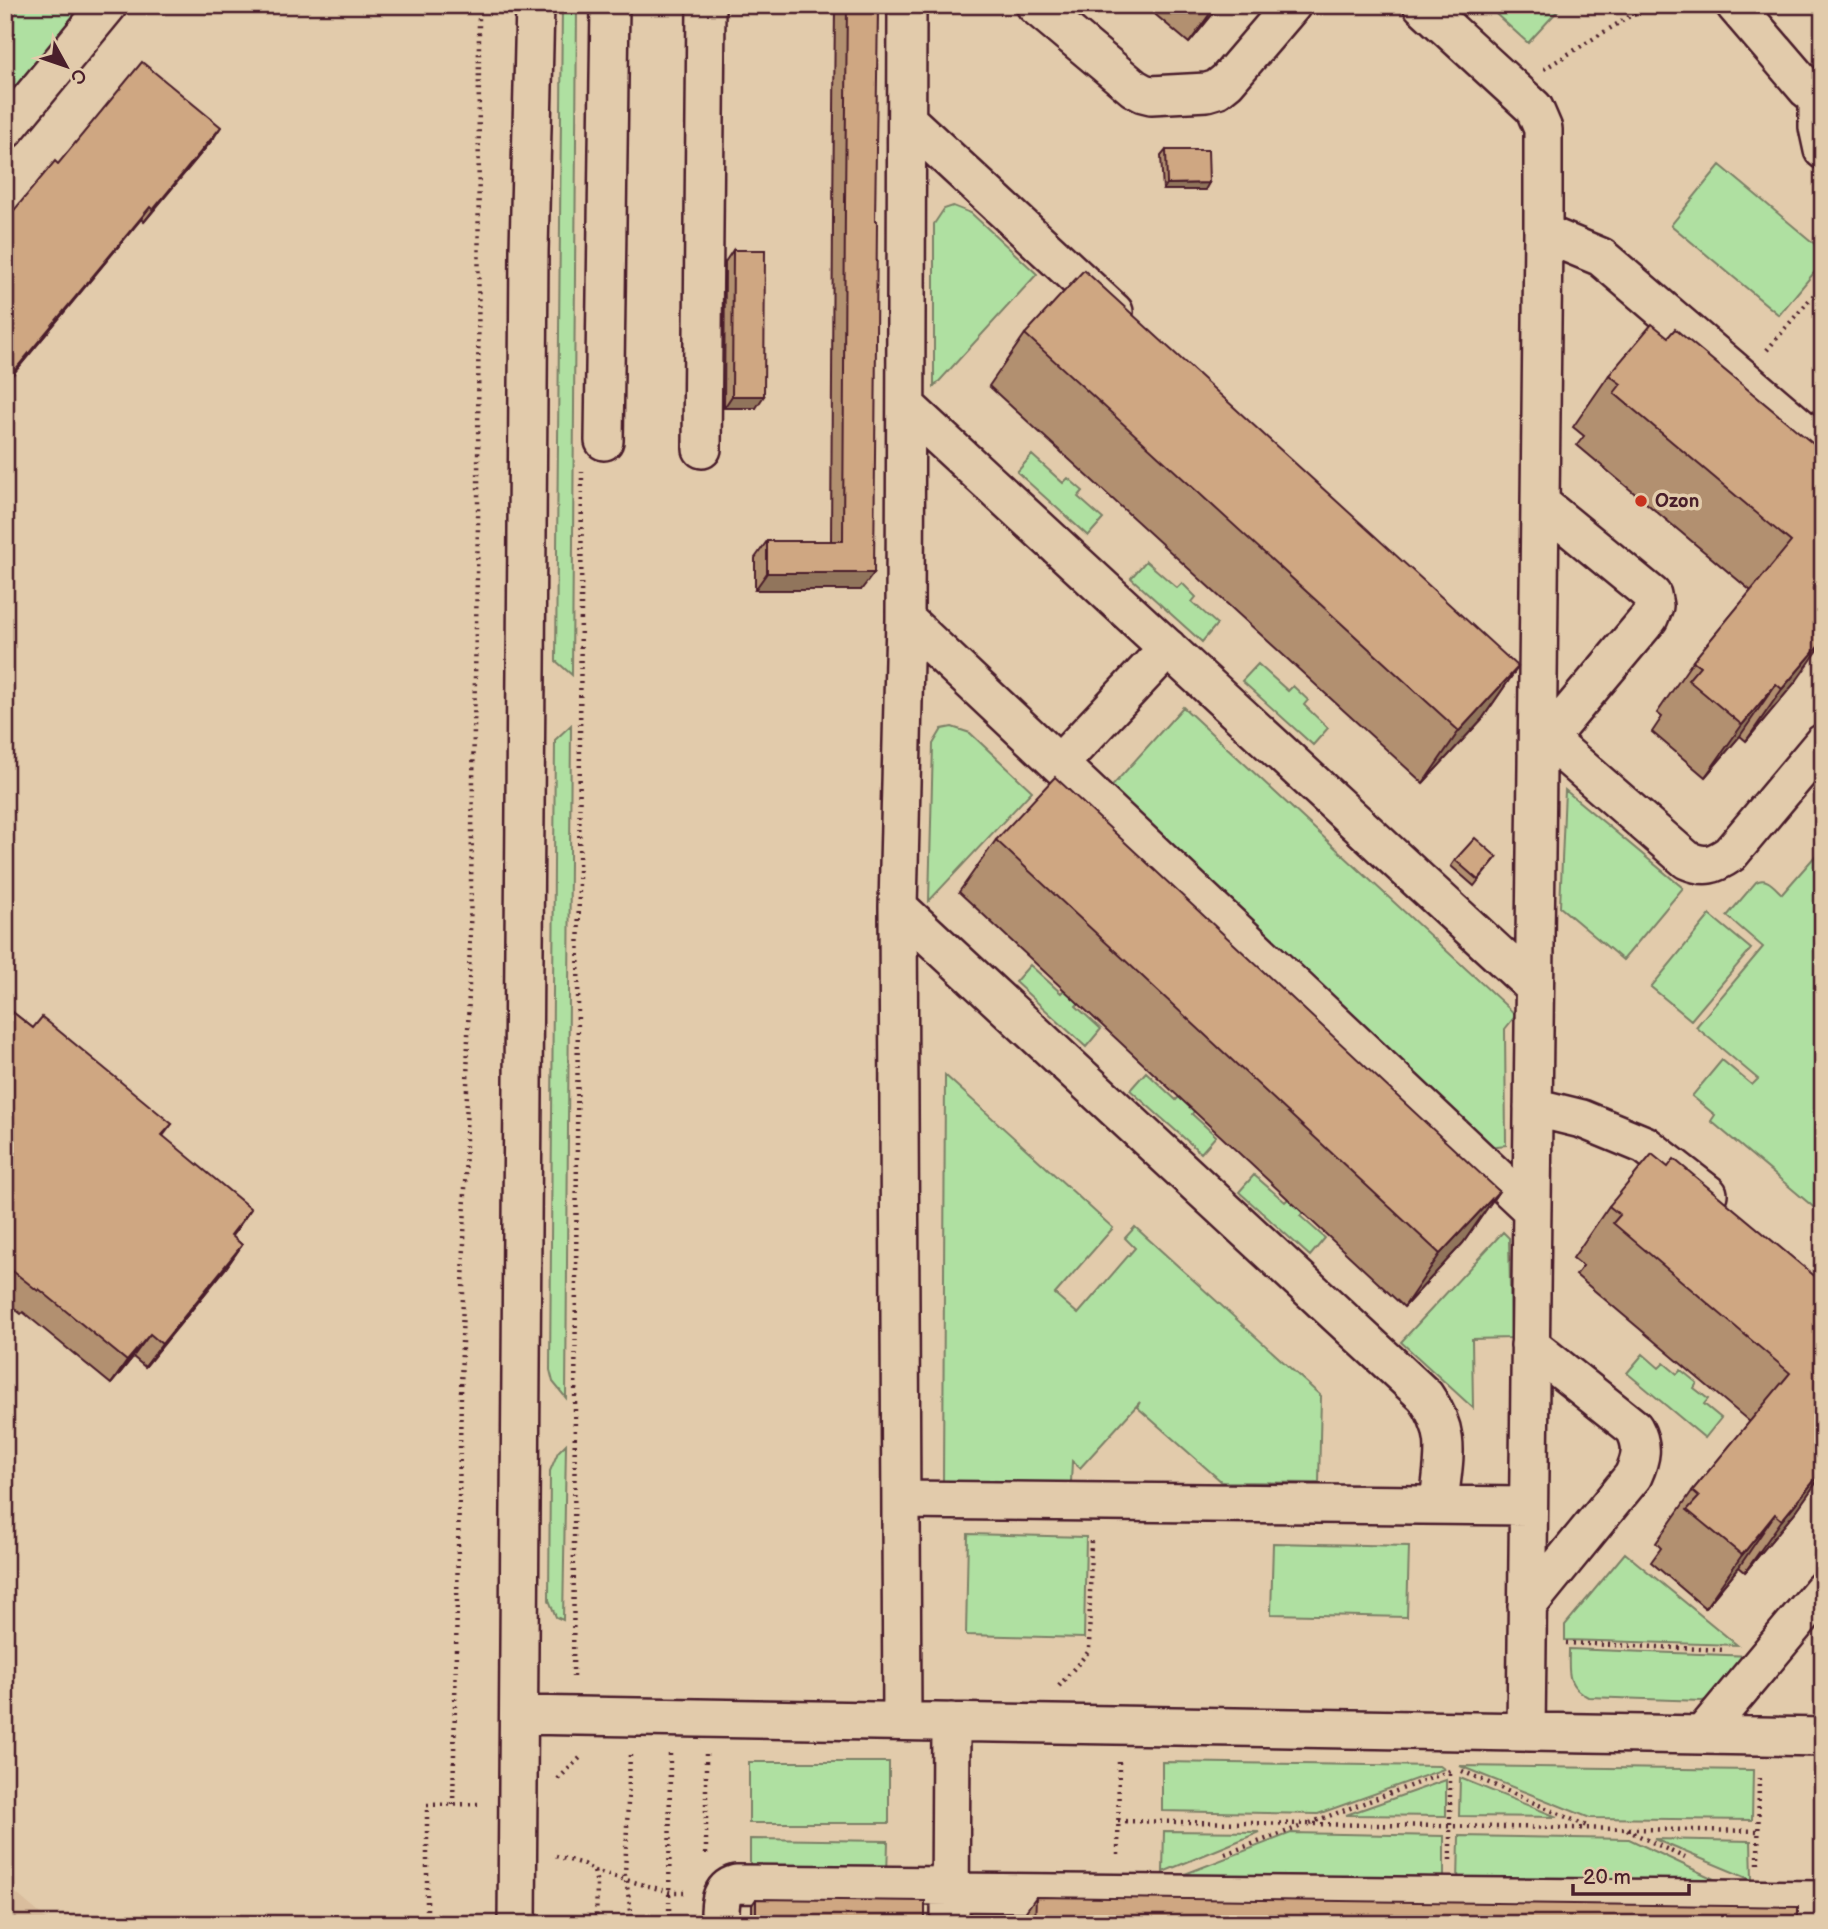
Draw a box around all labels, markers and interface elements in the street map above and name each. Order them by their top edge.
north arrow [32,32,102,102]
text: С [65,64,91,88]
place label: Ozon [1655,490,1699,513]
marker: Ozon [1633,493,1649,509]
scale bar [1573,1852,1688,1896]
text: 20 m [1583,1865,1631,1890]

